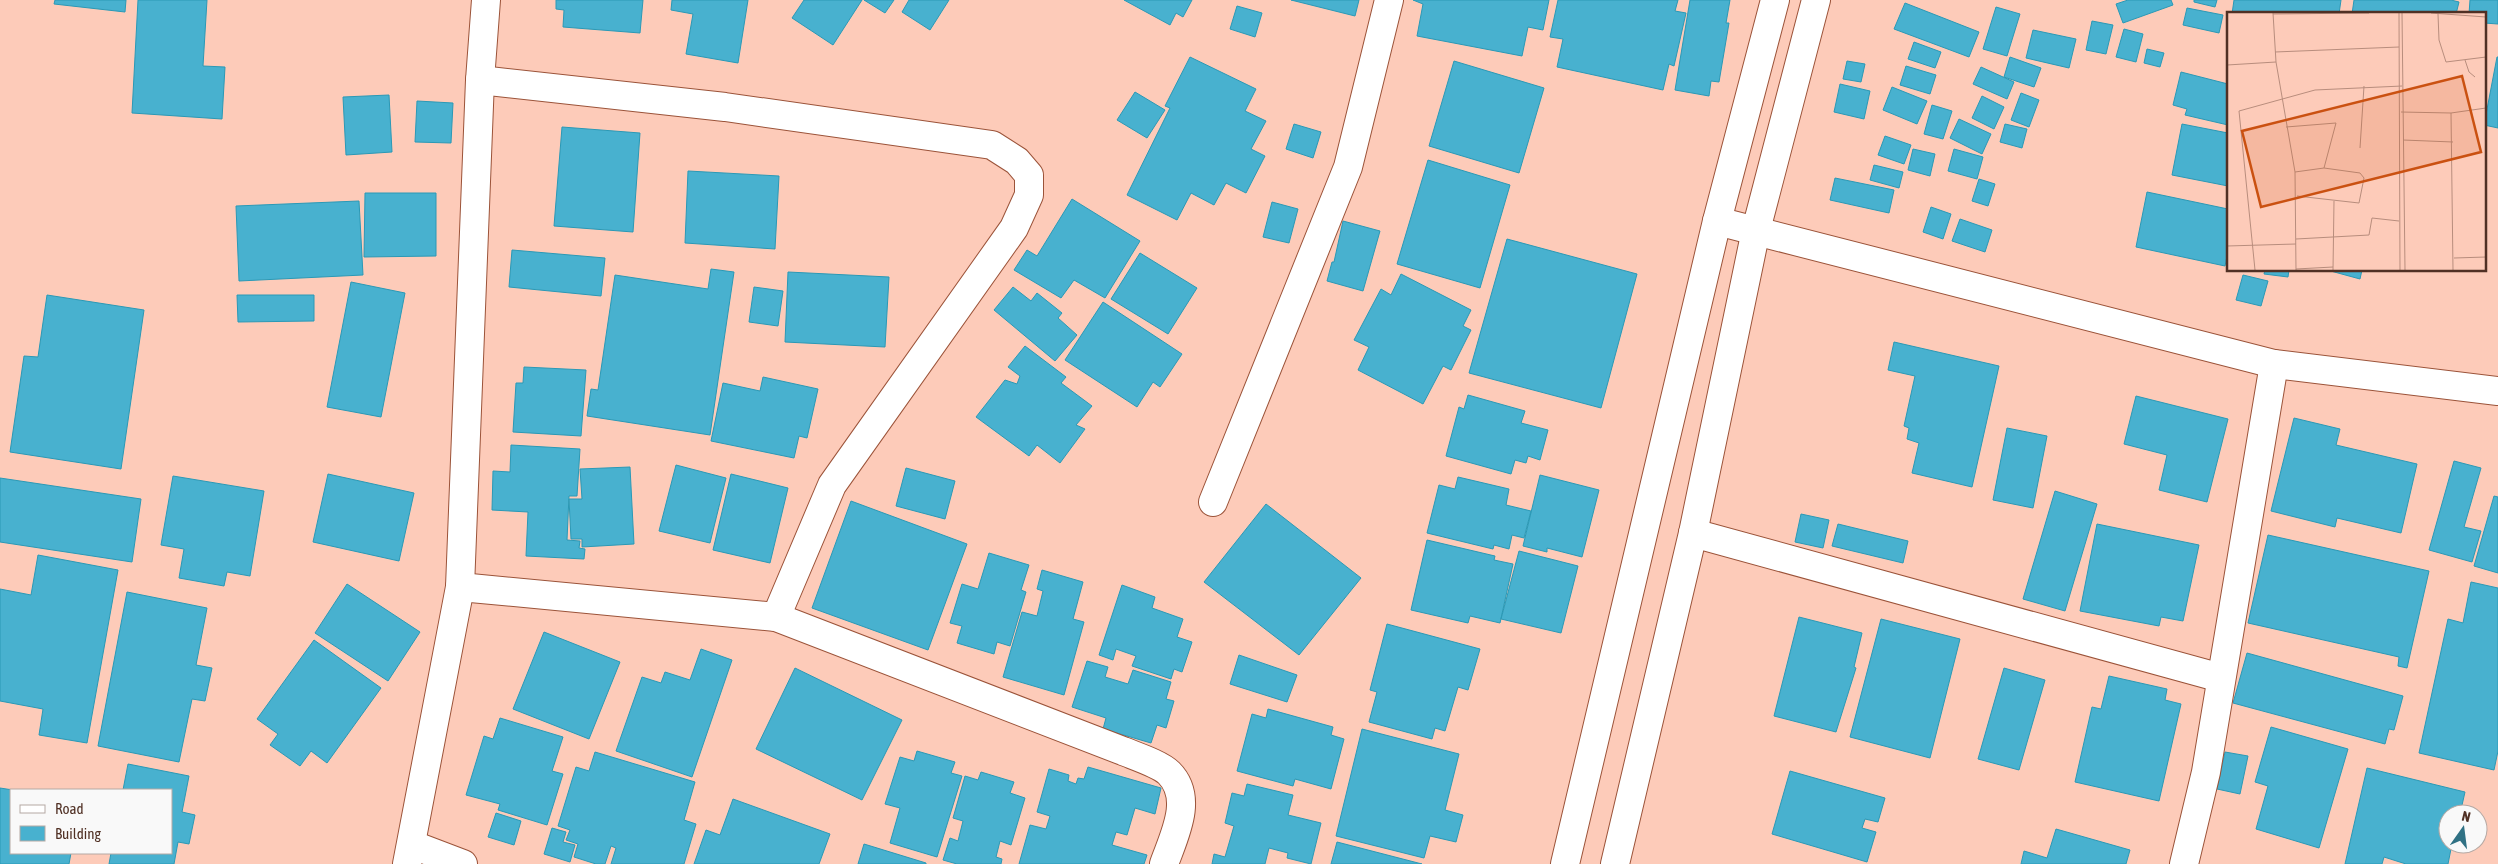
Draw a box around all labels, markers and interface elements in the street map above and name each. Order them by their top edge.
inset map [2227,12,2486,271]
legend [10,789,172,854]
text: Road [55,800,84,817]
north arrow [2438,804,2488,854]
text: N [2460,808,2472,825]
text: Building [55,825,101,842]

